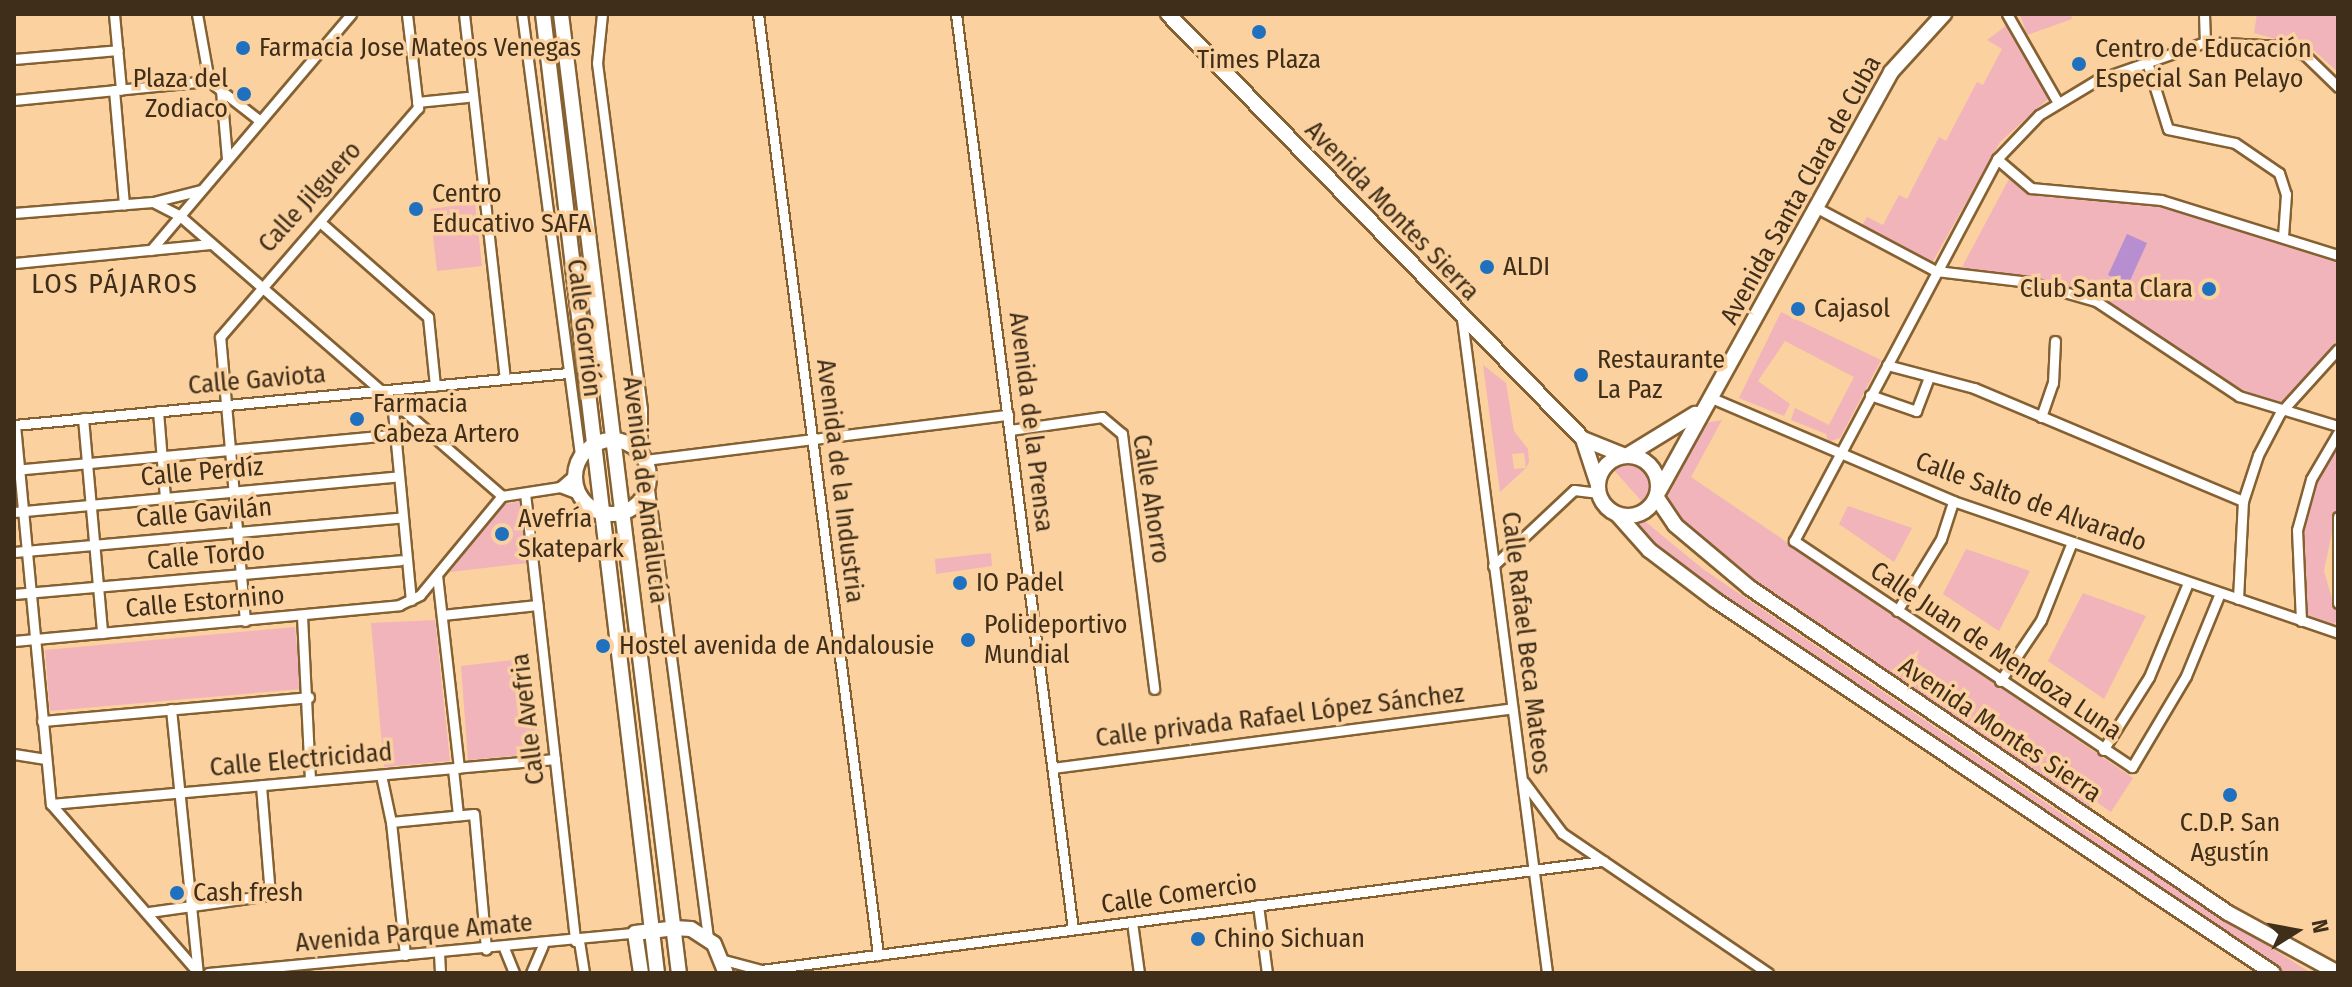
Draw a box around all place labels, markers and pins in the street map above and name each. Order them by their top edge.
marker: Times Plaza [1250,23,1268,41]
place label: Farmacia Jose Mateos Venegas [259,32,581,64]
place label: Centro de Educación Especial San Pelayo [2095,33,2312,94]
marker: Farmacia Jose Mateos Venegas [234,39,252,57]
place label: Times Plaza [1197,44,1321,76]
marker: Centro de Educación Especial San Pelayo [2070,55,2088,73]
place label: Plaza del Zodiaco [133,63,228,124]
marker: Plaza del Zodiaco [235,85,253,103]
place label: Centro Educativo SAFA [432,178,591,240]
marker: Centro Educativo SAFA [407,200,425,218]
place label: ALDI [1503,251,1550,283]
marker: ALDI [1478,258,1496,276]
place label: Club Santa Clara [2020,273,2193,305]
marker: Club Santa Clara [2200,280,2218,298]
place label: Cajasol [1814,293,1890,325]
marker: Cajasol [1789,300,1807,318]
place label: Restaurante La Paz [1597,344,1725,406]
marker: Restaurante La Paz [1572,366,1590,384]
place label: Farmacia Cabeza Artero [373,388,520,450]
marker: Farmacia Cabeza Artero [348,410,366,428]
place label: Avefría Skatepark [518,503,624,564]
marker: Avefría Skatepark [493,525,511,543]
place label: IO Padel [976,567,1064,599]
marker: IO Padel [951,574,969,592]
place label: Polideportivo Mundial [984,609,1127,670]
place label: Hostel avenida de Andalousie [619,630,934,662]
marker: Polideportivo Mundial [959,631,977,649]
marker: Hostel avenida de Andalousie [594,637,612,655]
marker: C.D.P. San Agustín [2221,786,2239,804]
place label: C.D.P. San Agustín [2180,807,2280,868]
place label: Cash fresh [193,877,303,909]
marker: Cash fresh [168,884,186,902]
place label: Chino Sichuan [1214,923,1365,955]
marker: Chino Sichuan [1189,930,1207,948]

